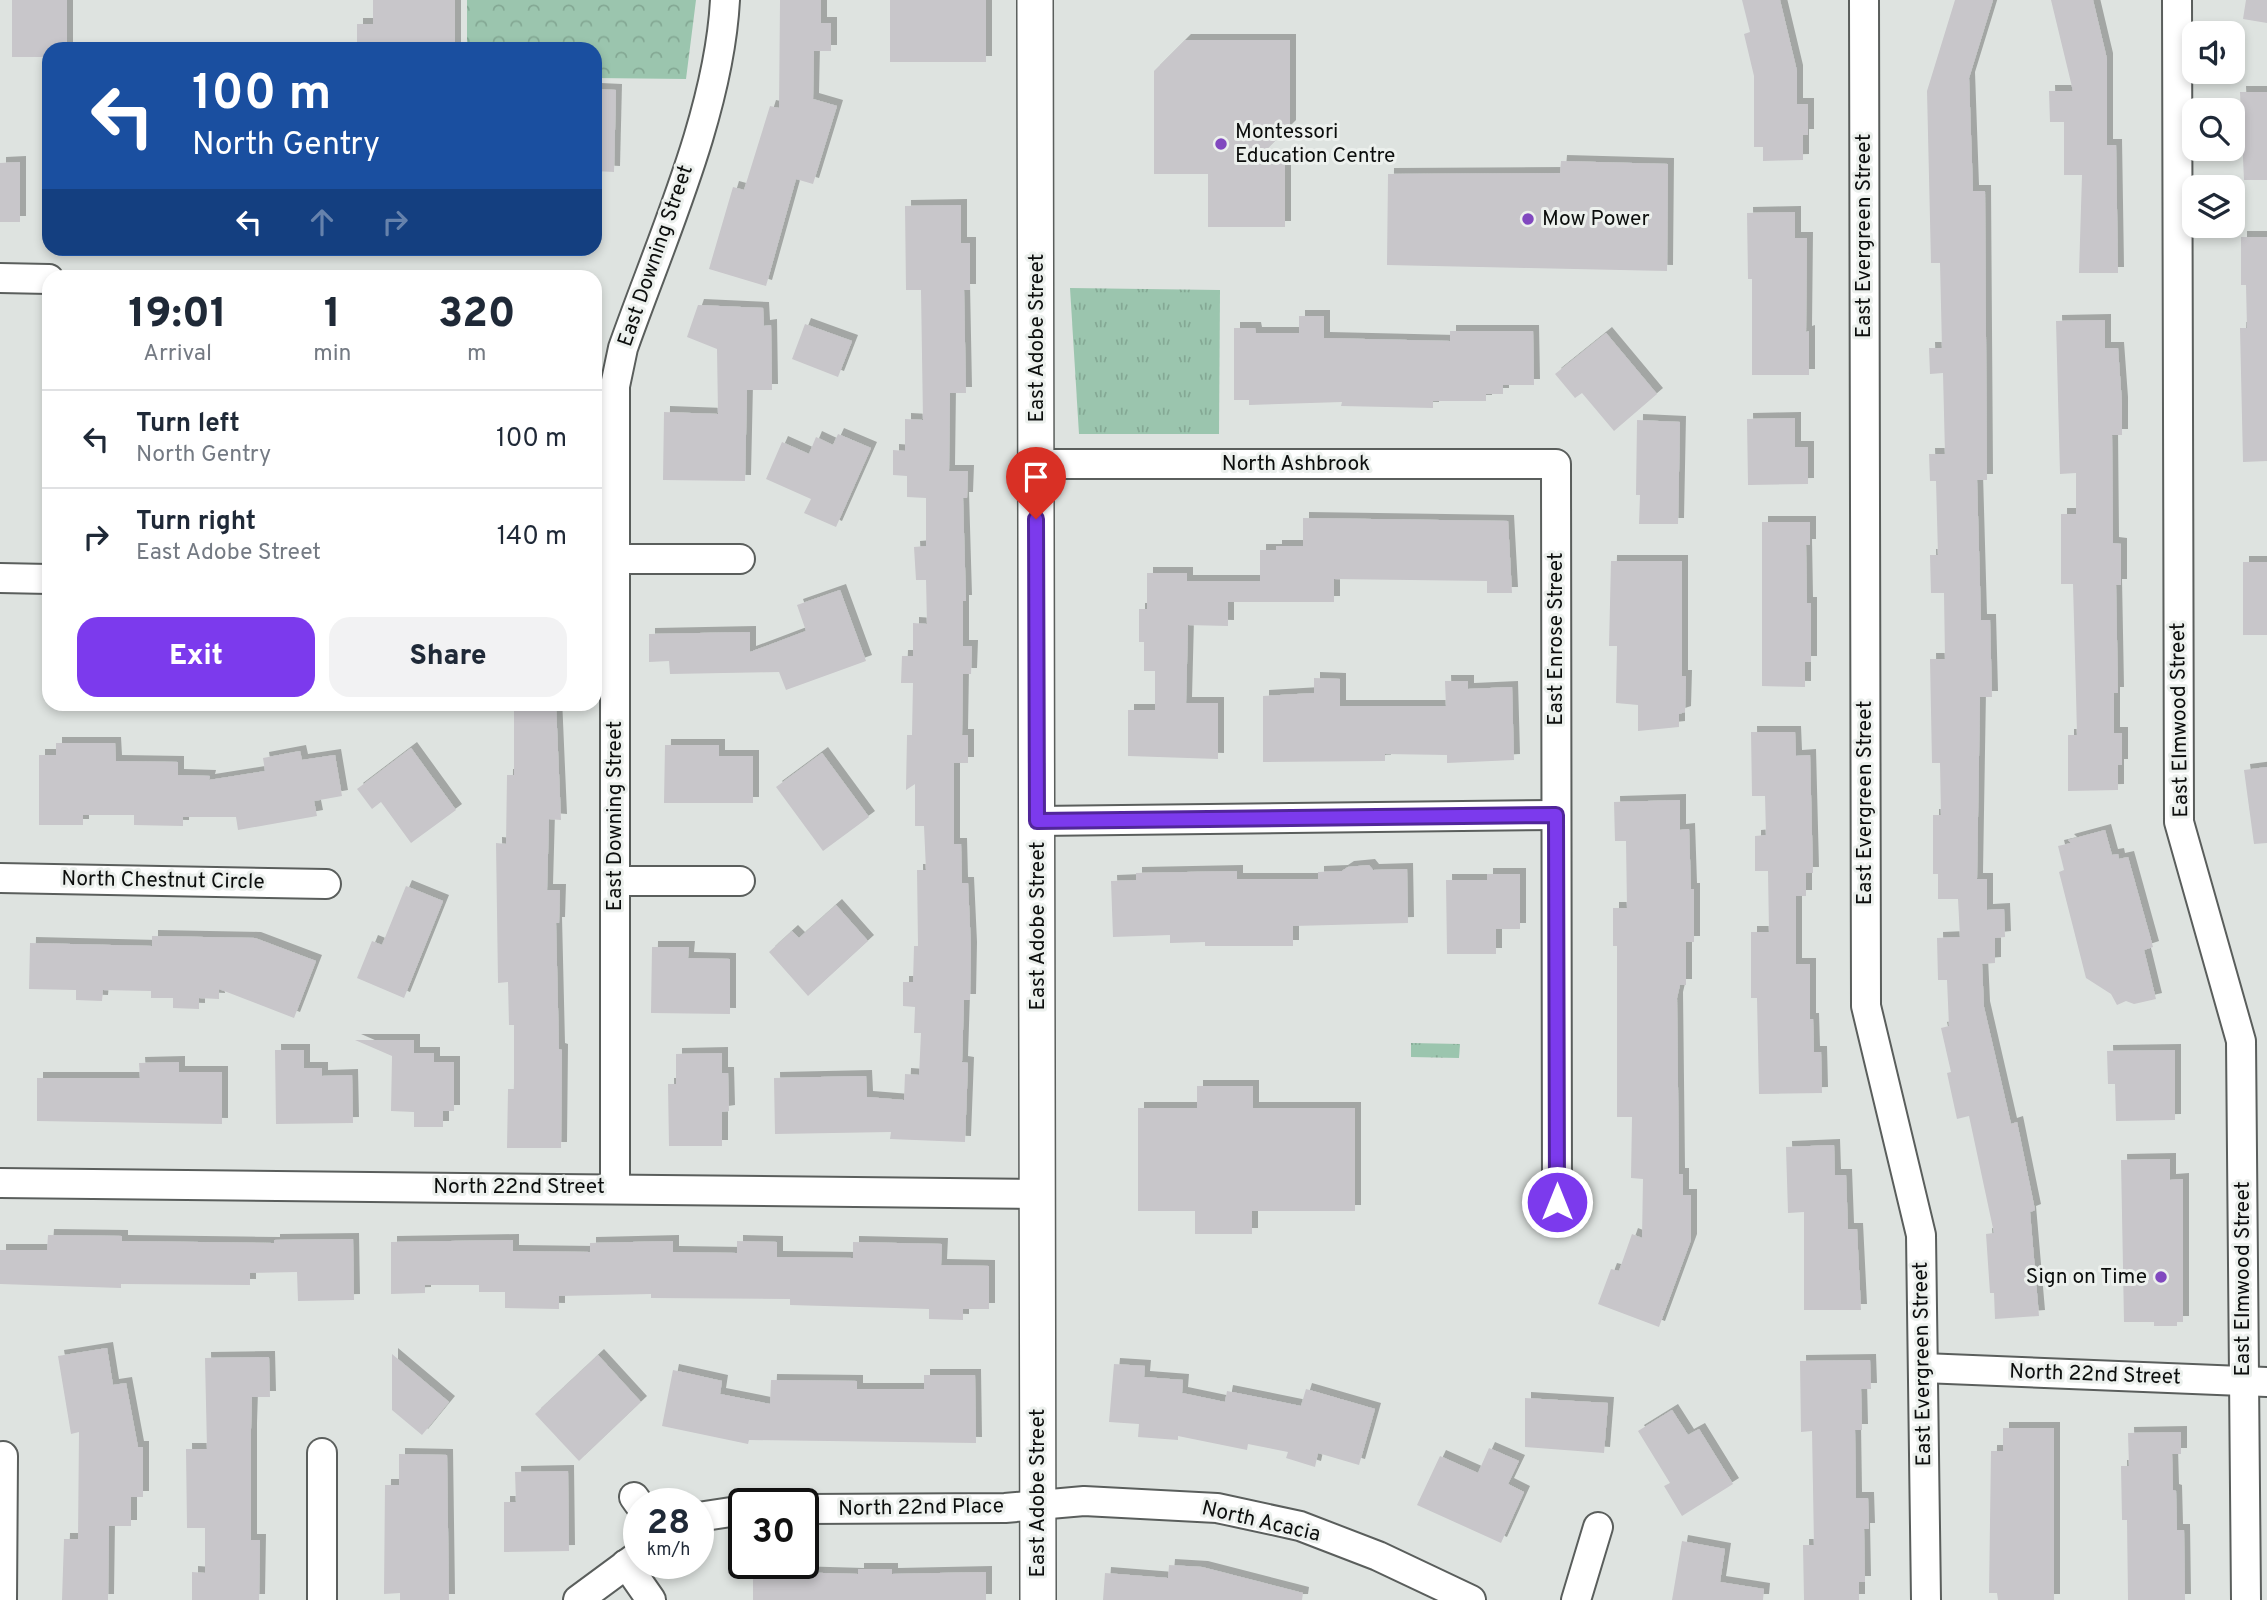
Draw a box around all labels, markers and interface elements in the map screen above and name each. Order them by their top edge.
map controls [2182,21,2245,238]
button: sound [2182,21,2245,84]
text: 100 m [192,65,331,127]
icon: left [77,70,168,161]
button: search [2182,98,2245,161]
place label: Montessori Education Centre [1235,119,1395,170]
text: North Gentry [192,126,380,166]
street label: East Evergreen Street [1851,134,1878,338]
marker: Montessori Education Centre [1213,136,1229,152]
street label: East Downing Street [612,162,700,350]
button: layers [2182,175,2245,238]
icon: left [230,203,268,241]
icon: ahead [303,203,341,241]
icon: right [376,203,414,241]
place label: Mow Power [1542,206,1650,233]
marker: Mow Power [1520,211,1536,227]
street label: East Adobe Street [1024,254,1051,422]
text: 19:01 [128,289,227,342]
text: 1 [324,289,341,342]
text: 320 [438,289,516,342]
text: Arrival [143,340,212,369]
text: min [313,340,352,369]
text: m [467,340,487,369]
text: Turn left [136,408,240,441]
icon: left [77,420,115,458]
text: 100 m [496,423,567,456]
text: North Gentry [136,441,271,470]
pin [1006,447,1066,519]
street label: North Ashbrook [1222,451,1370,478]
icon: arrive [1017,458,1055,496]
text: Turn right [136,506,256,539]
icon: right [77,518,115,556]
text: 140 m [497,521,567,554]
text: East Adobe Street [136,539,321,568]
street label: East Enrose Street [1543,552,1570,726]
button: Exit [77,617,315,697]
button: Share [329,617,567,697]
street label: East Elmwood Street [2165,622,2195,818]
street label: East Evergreen Street [1852,701,1879,905]
street label: East Downing Street [602,721,629,911]
street label: East Adobe Street [1025,842,1052,1010]
street label: North Chestnut Circle [61,866,265,896]
position arrow [1520,1165,1594,1239]
street label: North 22nd Street [433,1174,605,1201]
street label: East Elmwood Street [2230,1181,2257,1377]
street label: East Evergreen Street [1908,1261,1938,1467]
place label: Sign on Time [2026,1264,2147,1291]
marker: Sign on Time [2153,1269,2169,1285]
street label: North 22nd Street [2009,1359,2181,1391]
street label: East Adobe Street [1025,1409,1052,1577]
speed limit sign: 30 [728,1488,819,1579]
street label: North 22nd Place [838,1493,1004,1523]
street label: North Acacia [1199,1495,1323,1549]
text: 28 [647,1502,690,1546]
text: km/h [647,1539,690,1562]

